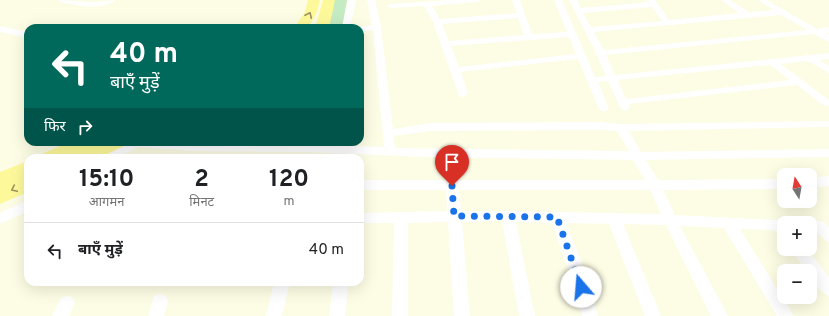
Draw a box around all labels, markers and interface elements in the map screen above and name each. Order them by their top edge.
one-way arrow [304,11,312,19]
text: 40 m [110,37,178,73]
icon: left [44,40,96,92]
text: बाएँ मुड़ें [110,72,160,95]
icon: right [74,116,96,138]
text: फिर [44,118,66,137]
pin [435,145,469,186]
icon: arrive [441,151,463,173]
text: 15:10 [79,165,134,195]
text: 2 [194,165,209,195]
text: 120 [269,165,309,195]
north arrow [777,168,817,208]
map controls [777,168,817,304]
one-way arrow [11,185,18,193]
text: m [284,194,295,210]
text: आगमन [89,195,124,211]
text: मिनट [189,195,214,211]
button: + [777,216,817,256]
icon: left [44,240,66,262]
text: बाएँ मुड़ें [78,241,123,260]
text: 40 m [309,241,344,260]
button: − [777,264,817,304]
position arrow [560,266,602,308]

